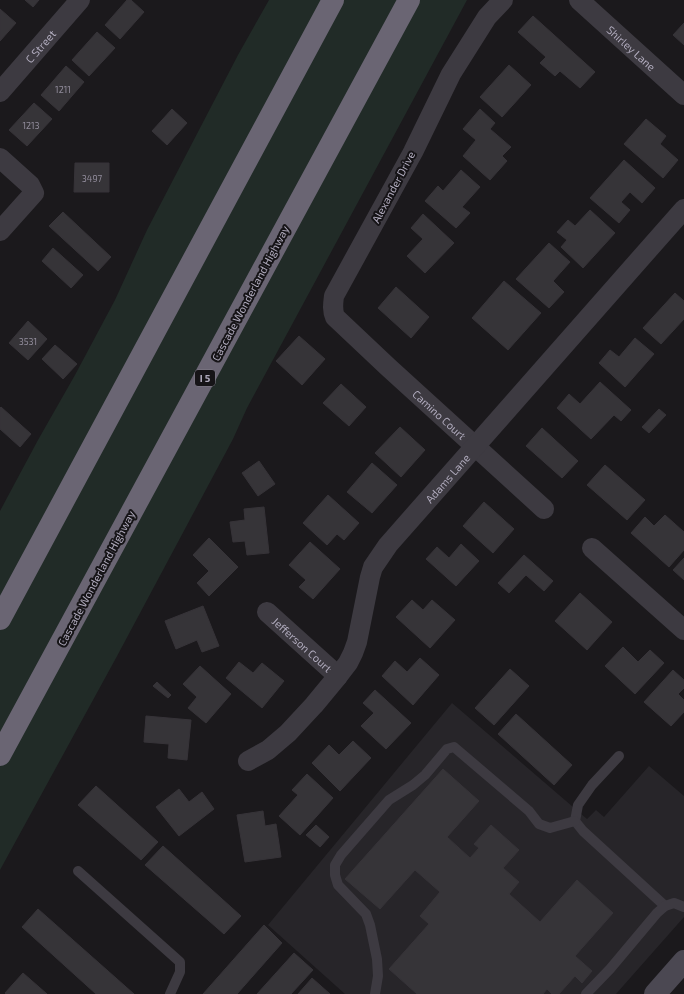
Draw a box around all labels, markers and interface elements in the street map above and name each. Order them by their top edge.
street label: Shirley Lane [605,22,659,73]
street label: C Street [22,27,58,65]
house number: 1211 [55,84,71,95]
house number: 1213 [22,120,40,131]
street label: Alexander Drive [369,149,417,225]
house number: 3497 [82,173,103,184]
street label: Cascade Wonderland Highway [209,223,291,363]
house number: 3531 [19,336,37,347]
road number: I 5 [195,370,215,386]
street label: Camino Court [411,387,469,442]
street label: Adams Lane [422,451,472,505]
street label: Cascade Wonderland Highway [55,508,137,648]
street label: Jefferson Court [270,614,335,674]

